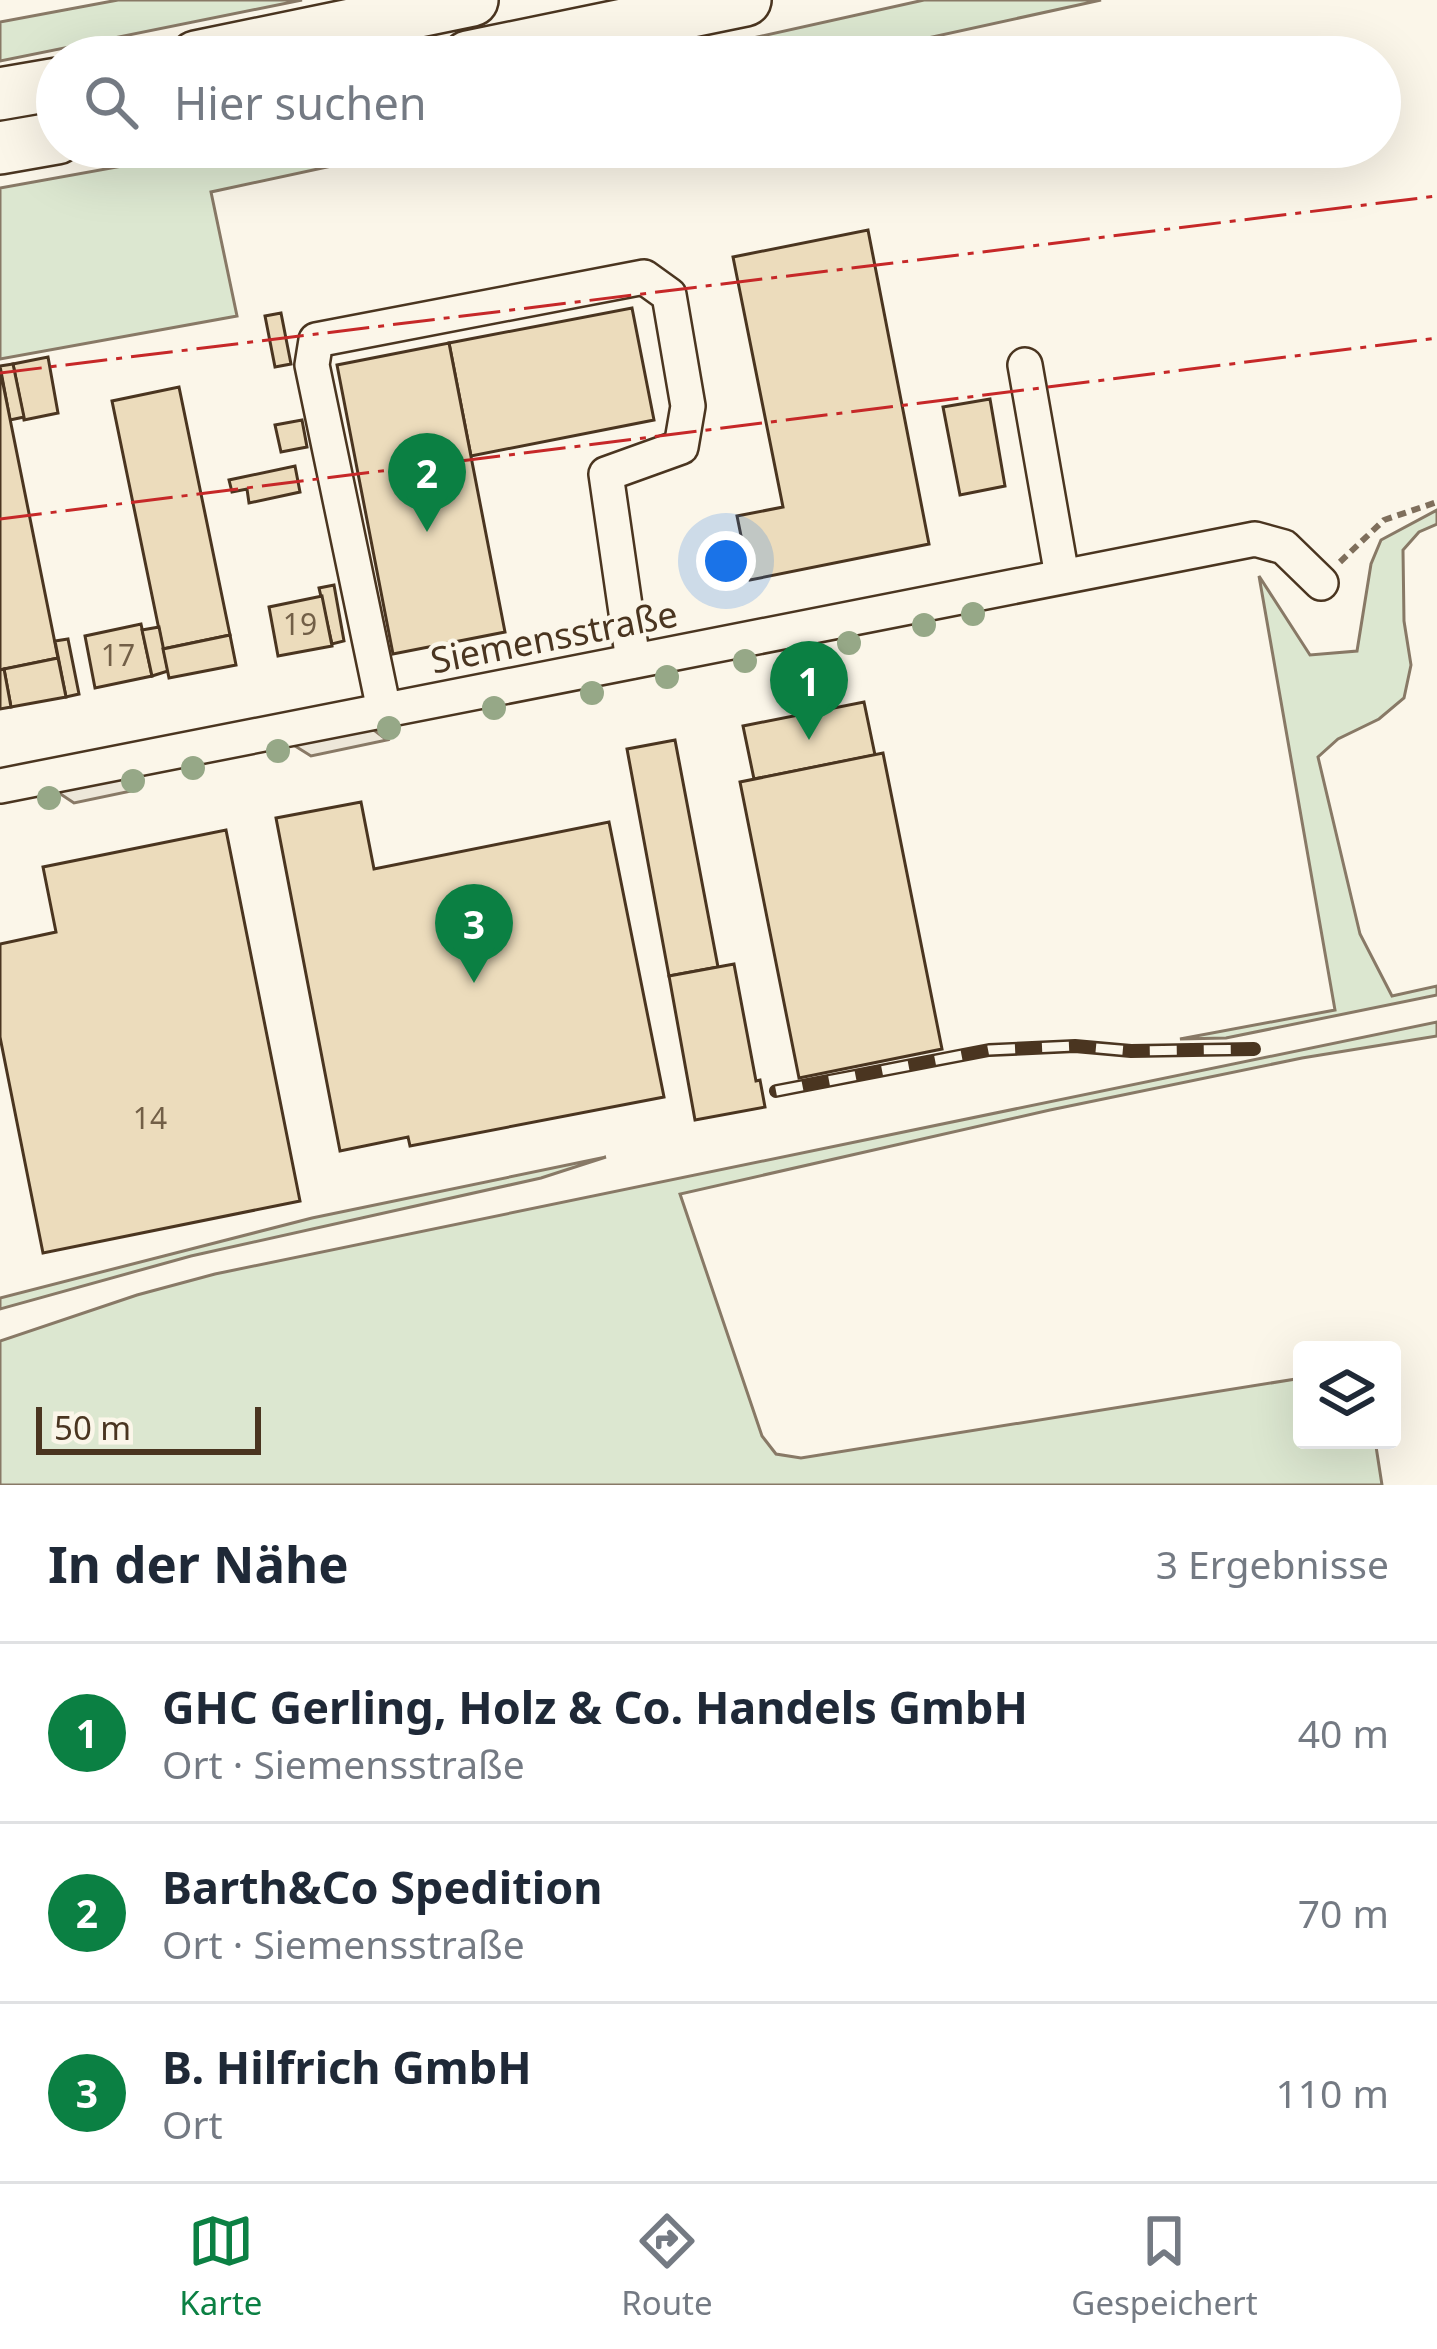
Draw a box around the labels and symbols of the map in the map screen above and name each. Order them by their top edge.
pin: 2 [388,433,466,532]
your location [696,531,756,591]
street label: Siemensstraße [426,589,681,684]
house number: 19 [283,603,317,644]
house number: 17 [101,634,135,675]
pin: 1 [770,641,848,740]
pin: 3 [435,884,513,983]
house number: 14 [133,1097,167,1138]
scale bar [36,1401,261,1454]

